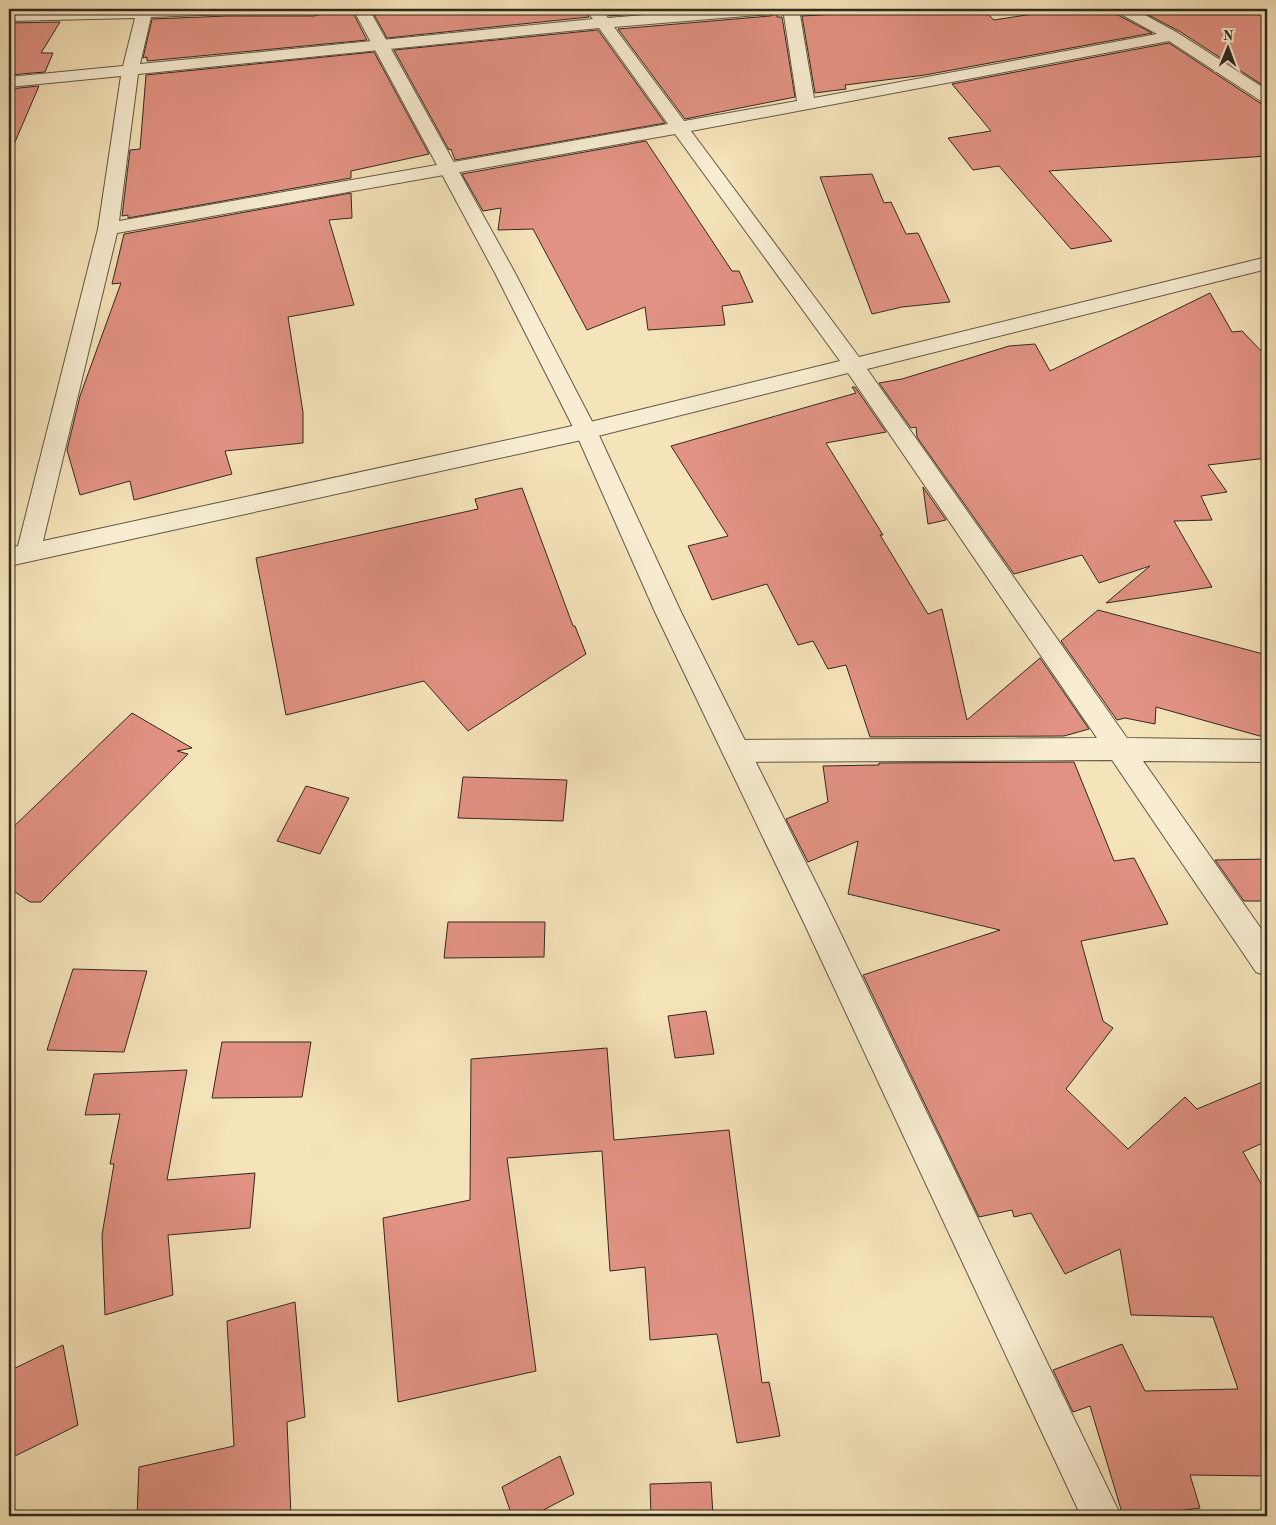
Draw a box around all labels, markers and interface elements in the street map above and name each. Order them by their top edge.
north arrow [1204,22,1254,72]
text: N [1223,29,1234,43]

